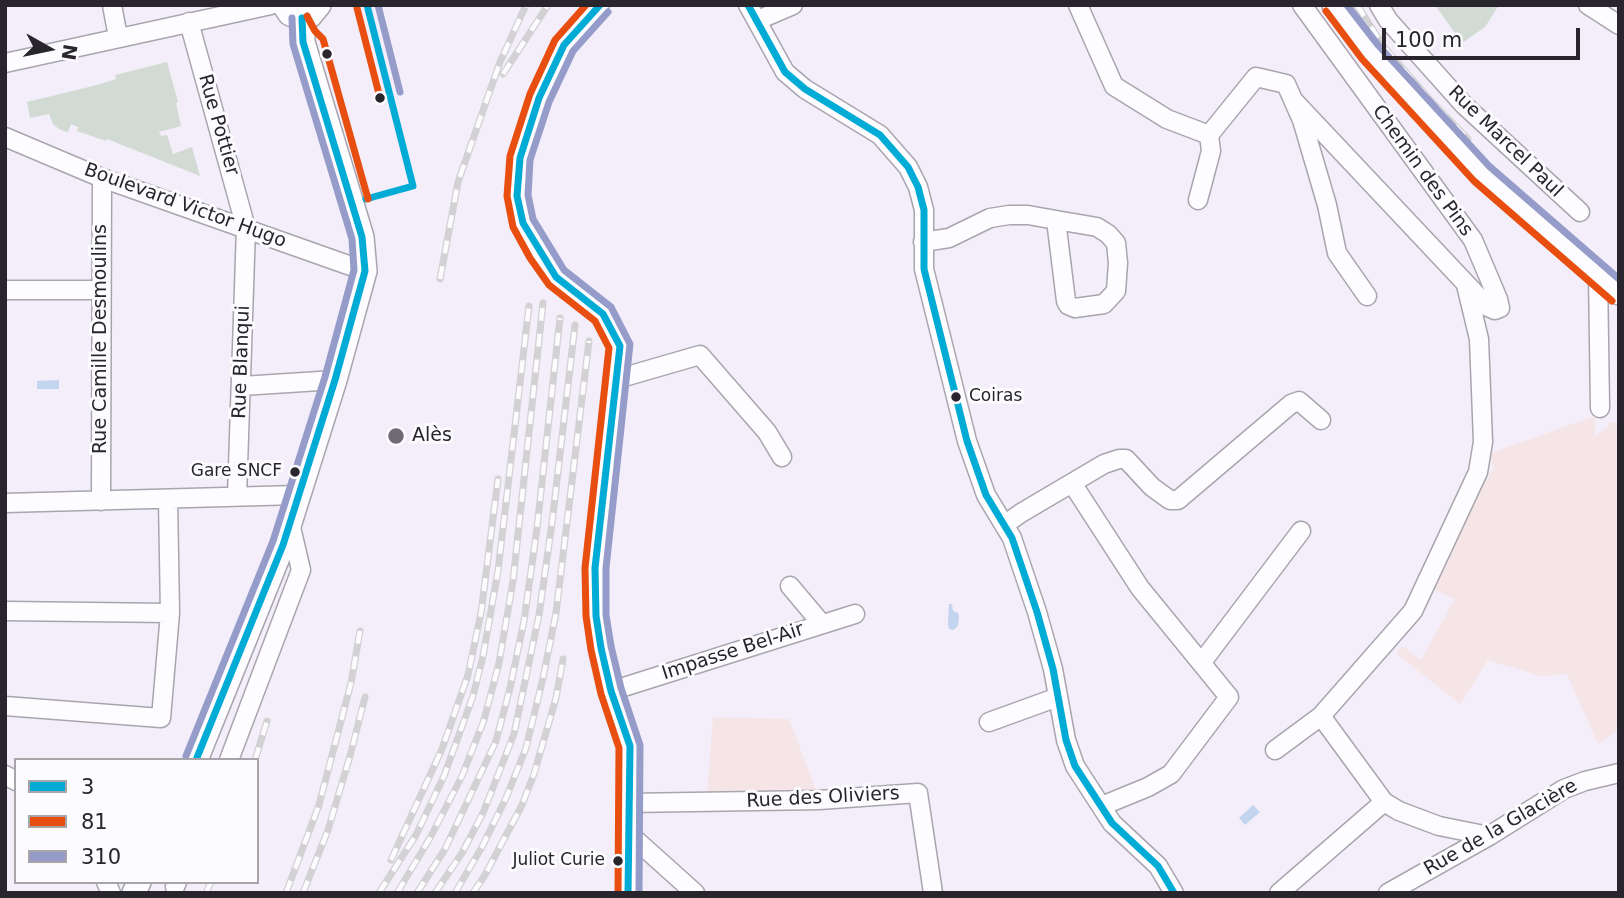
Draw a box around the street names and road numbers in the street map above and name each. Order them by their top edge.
street label: Rue Pottier [193,72,243,178]
street label: Rue Marcel Paul [1443,82,1567,202]
street label: Chemin des Pins [1367,101,1477,241]
street label: Boulevard Victor Hugo [81,159,289,253]
street label: Rue Camille Desmoulins [90,224,112,454]
street label: Rue Blanqui [229,305,255,419]
street label: Impasse Bel-Air [659,618,807,686]
street label: Rue de la Glacière [1420,775,1582,881]
street label: Rue des Oliviers [746,783,900,813]

